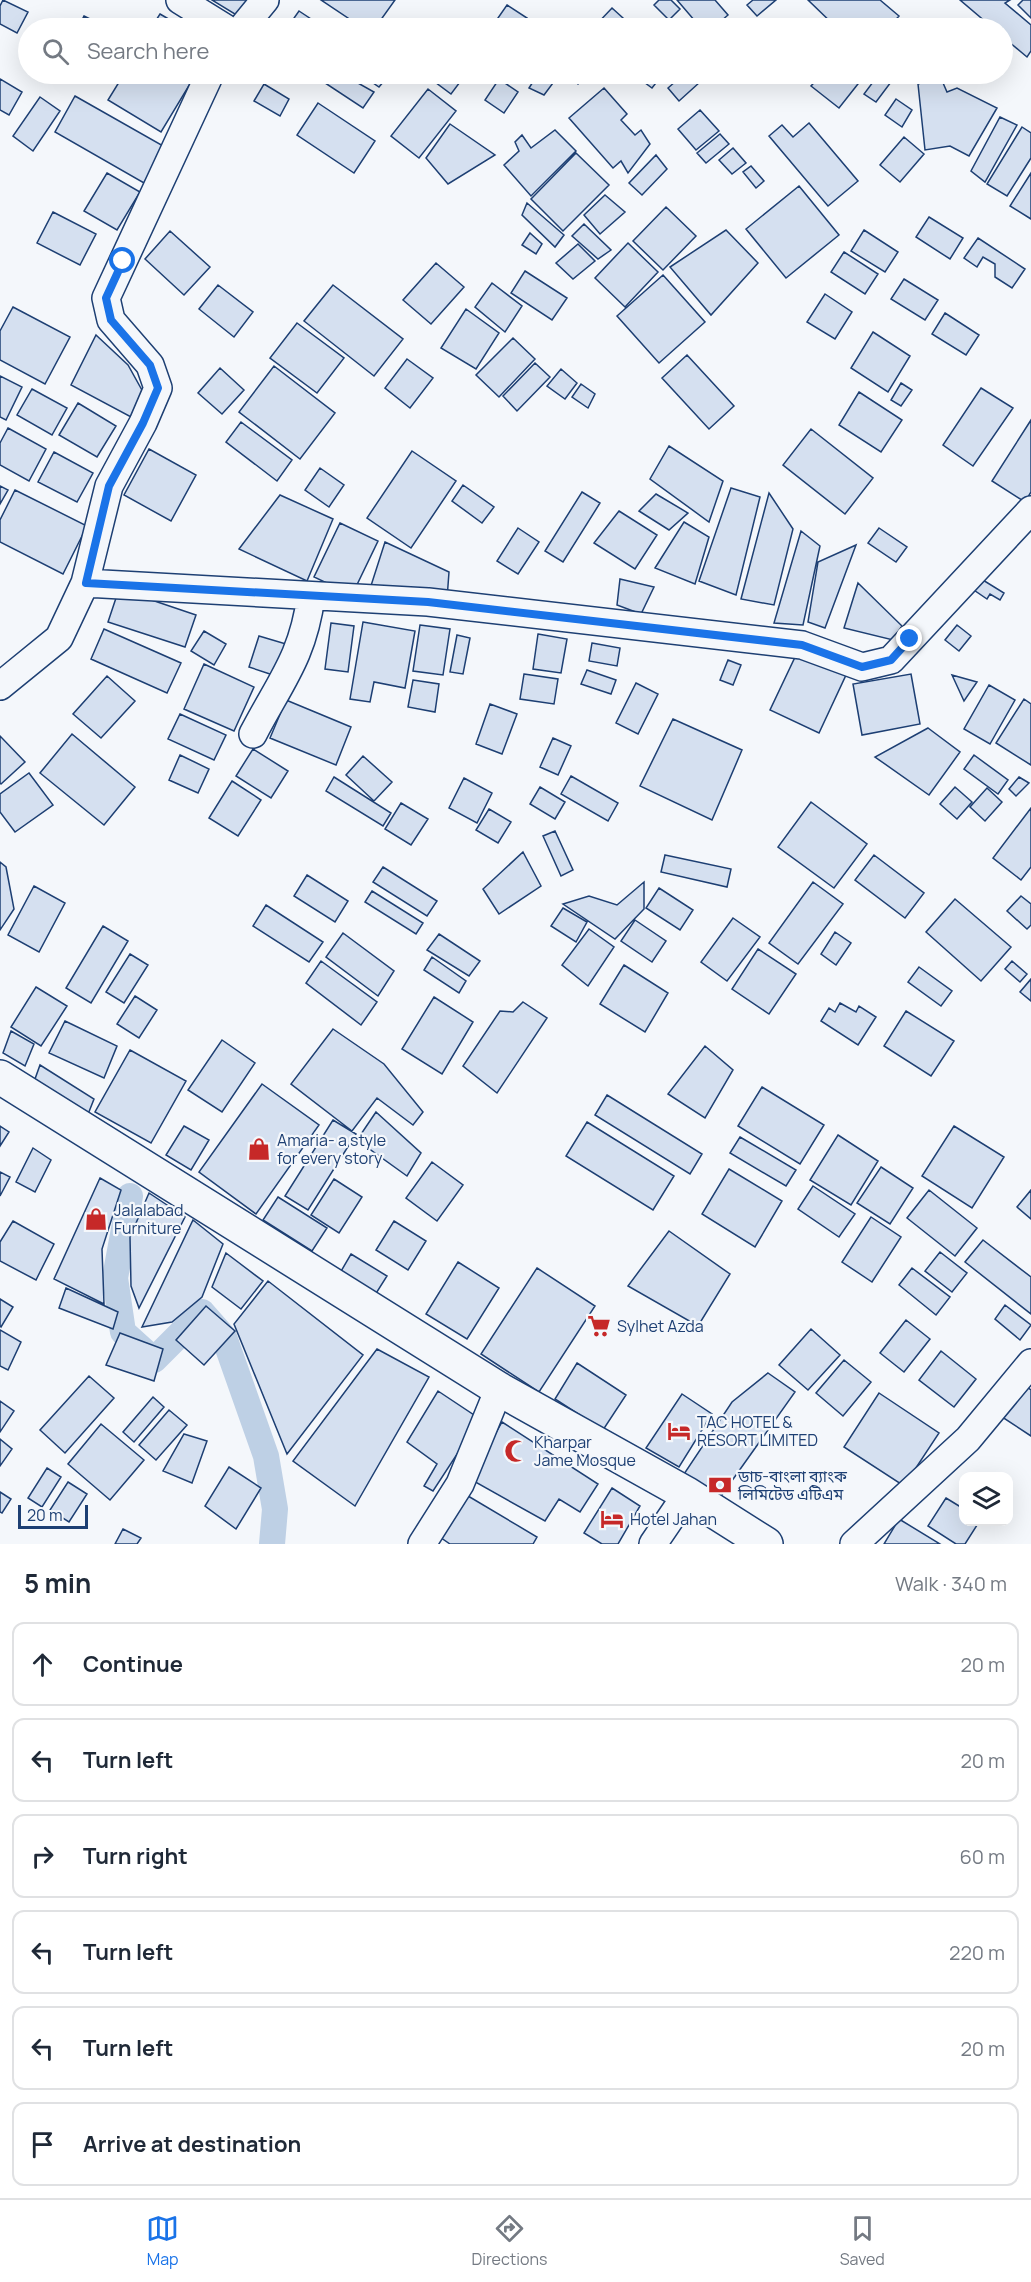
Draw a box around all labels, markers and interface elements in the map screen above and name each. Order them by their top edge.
search box [18,18,1013,84]
icon: search [39,35,72,68]
text: Search here [87,36,209,66]
route start [109,247,135,273]
route end [896,625,922,651]
place label: Amaria- a style for every story [277,1129,386,1169]
shop icon: Amaria- a style for every story [246,1136,272,1162]
place label: Jalalabad Furniture [114,1199,183,1239]
shop icon: Jalalabad Furniture [83,1206,109,1232]
supermarket icon: Sylhet Azda [586,1313,612,1339]
place label: Sylhet Azda [617,1315,704,1337]
place label: TAC HOTEL & RESORT LIMITED [697,1411,818,1451]
hotel icon: TAC HOTEL & RESORT LIMITED [666,1418,692,1444]
place label: Kharpar Jame Mosque [534,1431,636,1471]
mosque icon: Kharpar Jame Mosque [503,1438,529,1464]
place label: ডাচ-বাংলা ব্যাংক লিমিটেড এটিএম [737,1465,848,1505]
bank icon: ডাচ-বাংলা ব্যাংক লিমিটেড এটিএম [707,1472,733,1498]
map controls [959,1472,1013,1526]
button: layers [959,1472,1013,1526]
scale bar [18,1502,88,1530]
text: 20 m [27,1504,63,1526]
hotel icon: Hotel Jahan [599,1506,625,1532]
place label: Hotel Jahan [630,1508,717,1530]
text: 5 min [24,1565,91,1601]
text: Walk · 340 m [895,1570,1007,1597]
icon: ahead [26,1648,59,1681]
text: Continue [83,1649,183,1679]
text: 20 m [960,1651,1005,1678]
icon: left [26,1744,59,1777]
text: Turn left [83,1745,173,1775]
text: 20 m [960,1747,1005,1774]
icon: right [26,1840,59,1873]
text: Turn right [83,1841,188,1871]
text: 60 m [959,1843,1005,1870]
icon: left [26,1936,59,1969]
text: Turn left [83,1937,173,1967]
text: 220 m [949,1939,1005,1966]
icon: left [26,2032,59,2065]
text: Turn left [83,2033,173,2063]
text: 20 m [960,2035,1005,2062]
icon: arrive [26,2128,59,2161]
text: Arrive at destination [83,2129,301,2159]
tab: Map [146,2212,179,2270]
tab: Directions [472,2212,547,2270]
tab: Saved [840,2212,885,2270]

